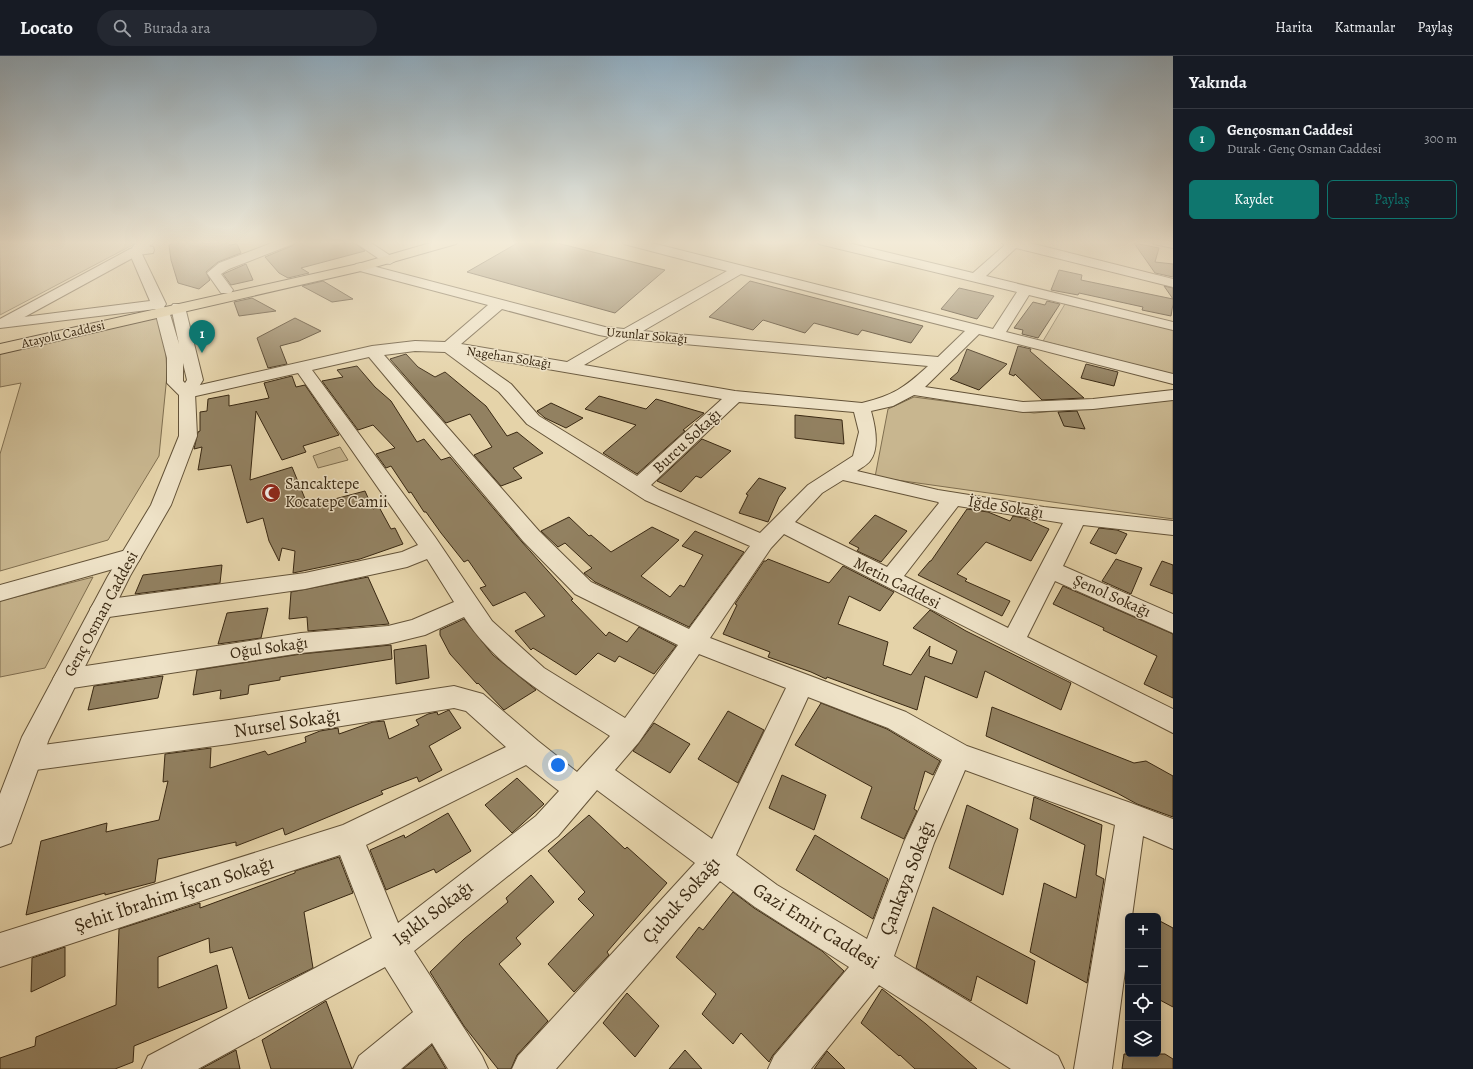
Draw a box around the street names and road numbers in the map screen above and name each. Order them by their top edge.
street label: Atayolu Caddesi [18,316,107,352]
street label: Uzunlar Sokağı [606,323,689,347]
street label: Nagehan Sokağı [465,342,553,372]
street label: Burcu Sokağı [648,403,726,479]
street label: İğde Sokağı [967,490,1045,524]
street label: Genç Osman Caddesi [59,547,143,681]
street label: Metin Caddesi [850,552,944,614]
street label: Şenol Sokağı [1070,569,1154,623]
street label: Oğul Sokağı [229,632,309,664]
street label: Nursel Sokağı [232,702,342,744]
street label: Çankaya Sokağı [873,817,941,939]
street label: Şehit İbrahim İşcan Sokağı [71,849,277,939]
street label: Çubuk Sokağı [636,851,726,949]
street label: Işıklı Sokağı [387,874,479,952]
street label: Gazi Emir Caddesi [748,877,884,975]

